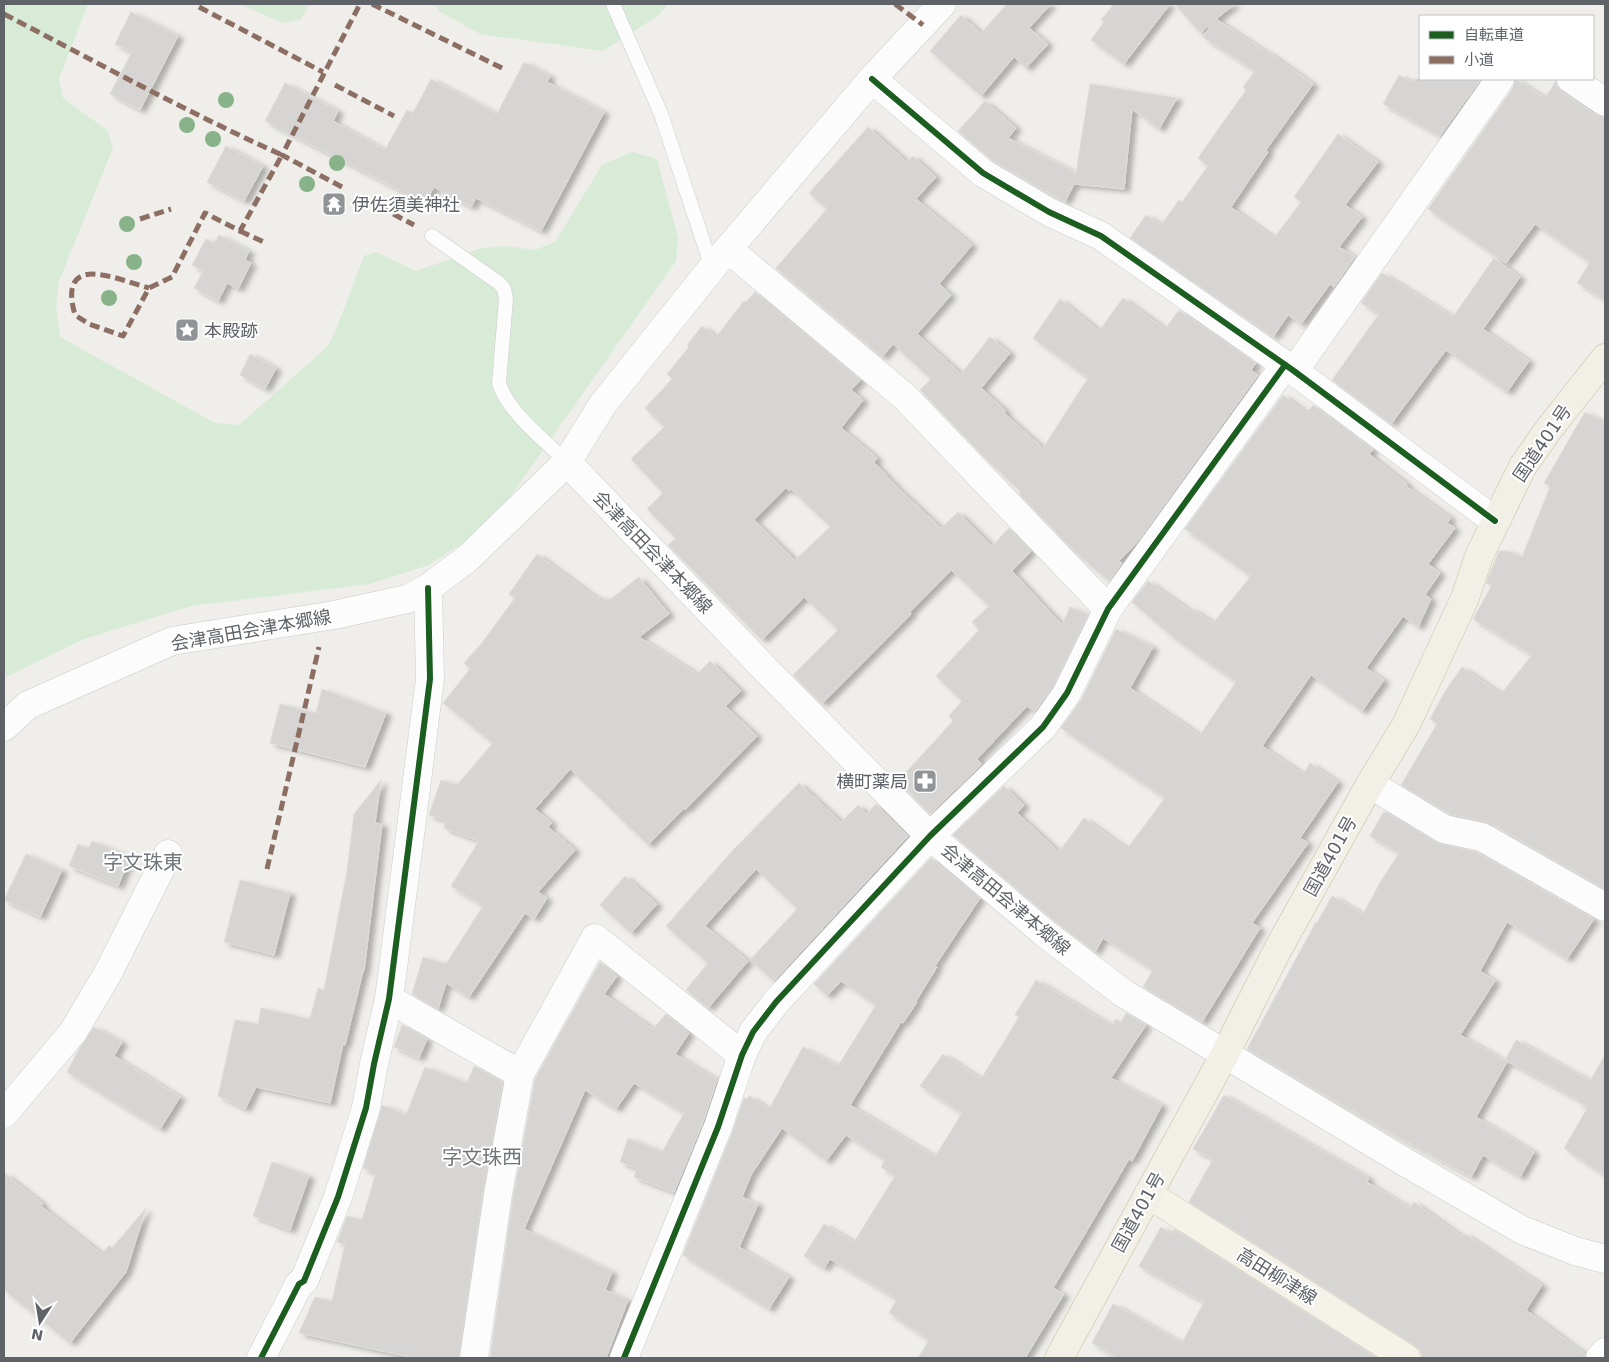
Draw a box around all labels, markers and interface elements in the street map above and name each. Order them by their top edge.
legend [1419,15,1594,80]
text: 自転車道 [1464,26,1524,44]
text: 小道 [1464,51,1494,69]
temple icon: 伊佐須美神社 [321,191,347,217]
place label: 伊佐須美神社 [352,194,460,215]
place icon: 本殿跡 [174,317,200,343]
place label: 本殿跡 [204,320,258,341]
street label: 国道401号 [1509,401,1575,485]
street label: 会津高田会津本郷線 [589,486,717,618]
street label: 会津高田会津本郷線 [169,606,333,654]
pharmacy icon: 横町薬局 [912,768,938,794]
place label: 横町薬局 [836,771,908,792]
street label: 国道401号 [1299,812,1361,900]
street label: 会津高田会津本郷線 [937,839,1075,959]
district label: 字文珠東 [103,850,183,874]
district label: 字文珠西 [442,1145,522,1169]
street label: 国道401号 [1107,1168,1169,1256]
street label: 高田柳津線 [1233,1243,1321,1309]
north arrow [15,1297,65,1347]
text: N [30,1326,45,1344]

